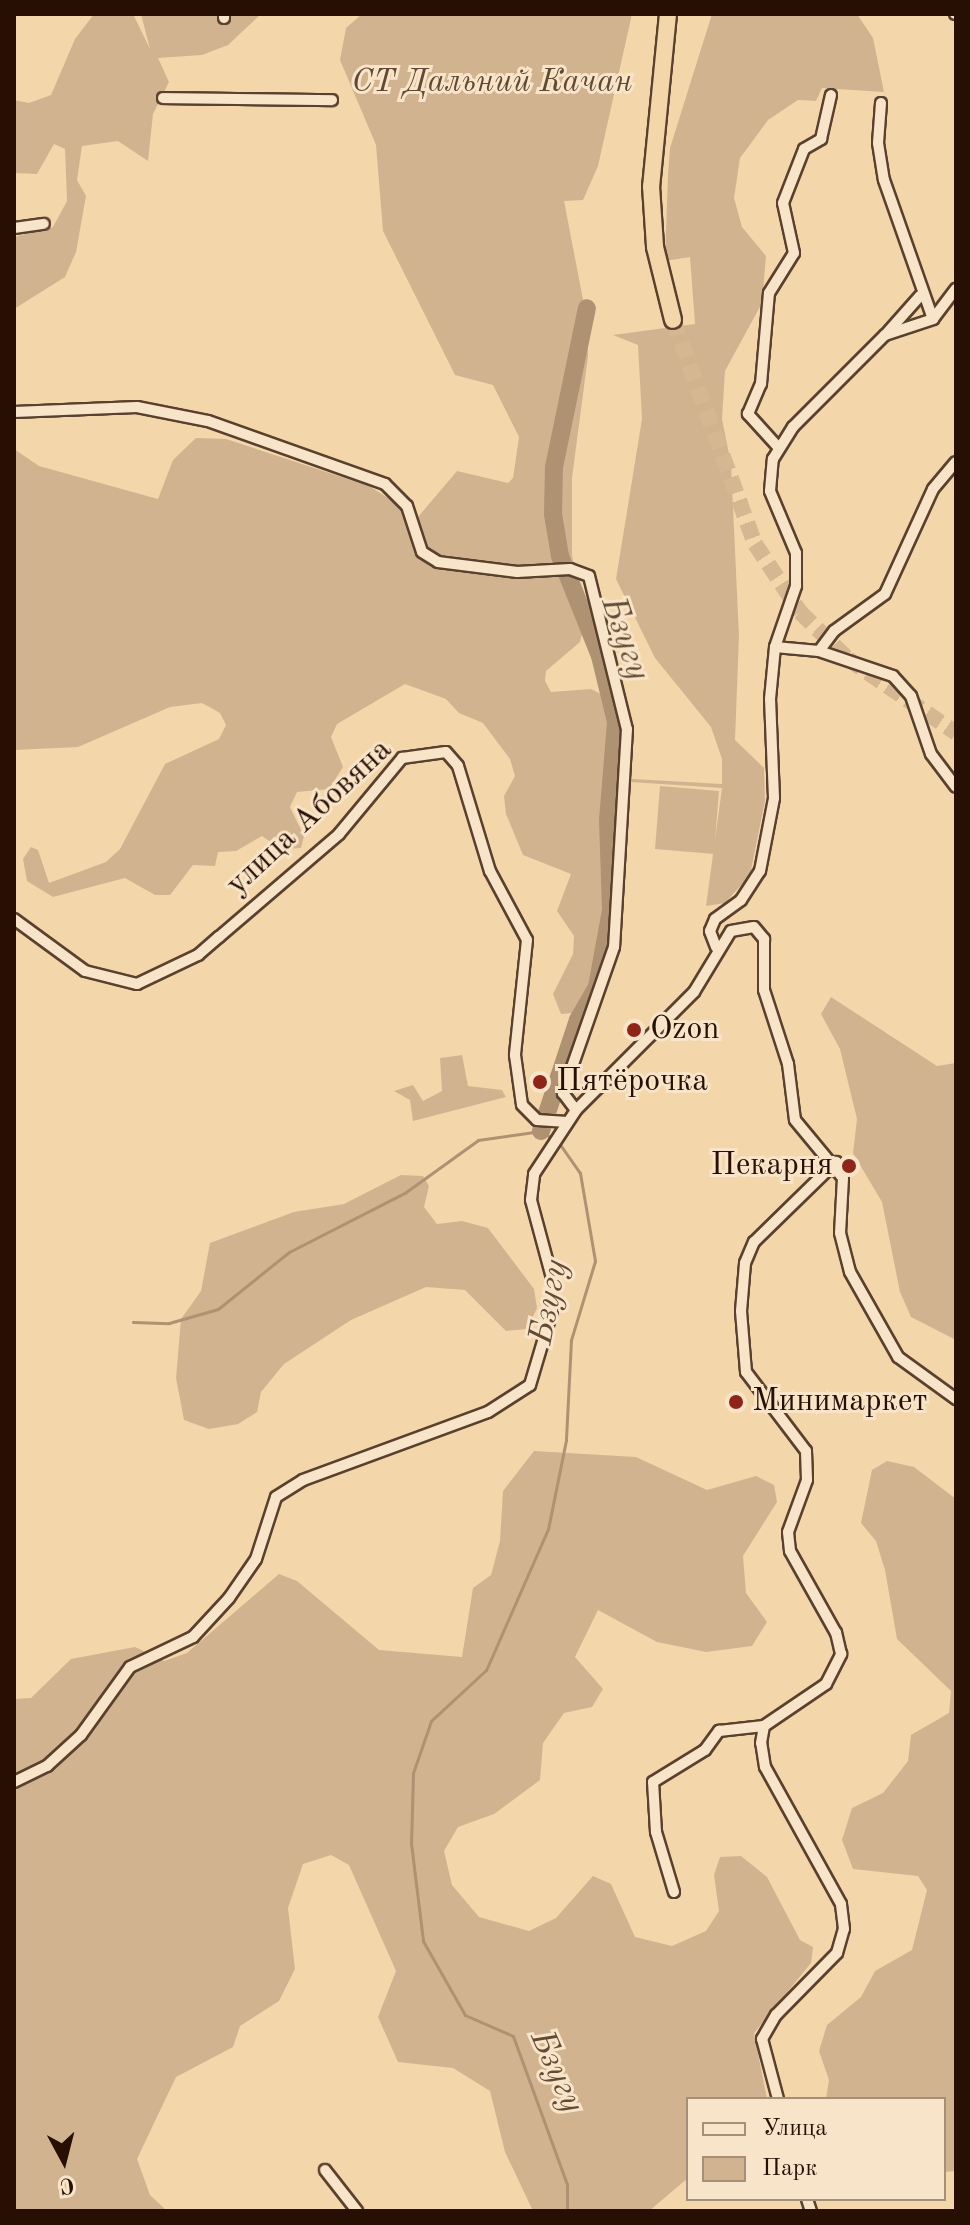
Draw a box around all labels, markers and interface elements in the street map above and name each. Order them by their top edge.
park label: СТ Дальний Качан [352,64,632,102]
water label: Бзугу [591,592,657,686]
street label: улица Абовяна [219,732,401,904]
place label: Ozon [650,1011,720,1049]
marker: Ozon [625,1021,643,1039]
place label: Пятёрочка [556,1063,708,1101]
marker: Пятёрочка [531,1073,549,1091]
place label: Пекарня [710,1147,833,1185]
marker: Пекарня [840,1157,858,1175]
water label: Бзугу [522,1256,578,1348]
place label: Минимаркет [752,1383,927,1421]
marker: Минимаркет [727,1393,745,1411]
water label: Бзугу [520,2025,592,2119]
legend [686,2097,946,2201]
text: Улица [762,2117,827,2141]
north arrow [24,2121,104,2201]
text: Парк [762,2157,817,2181]
text: С [58,2173,75,2197]

